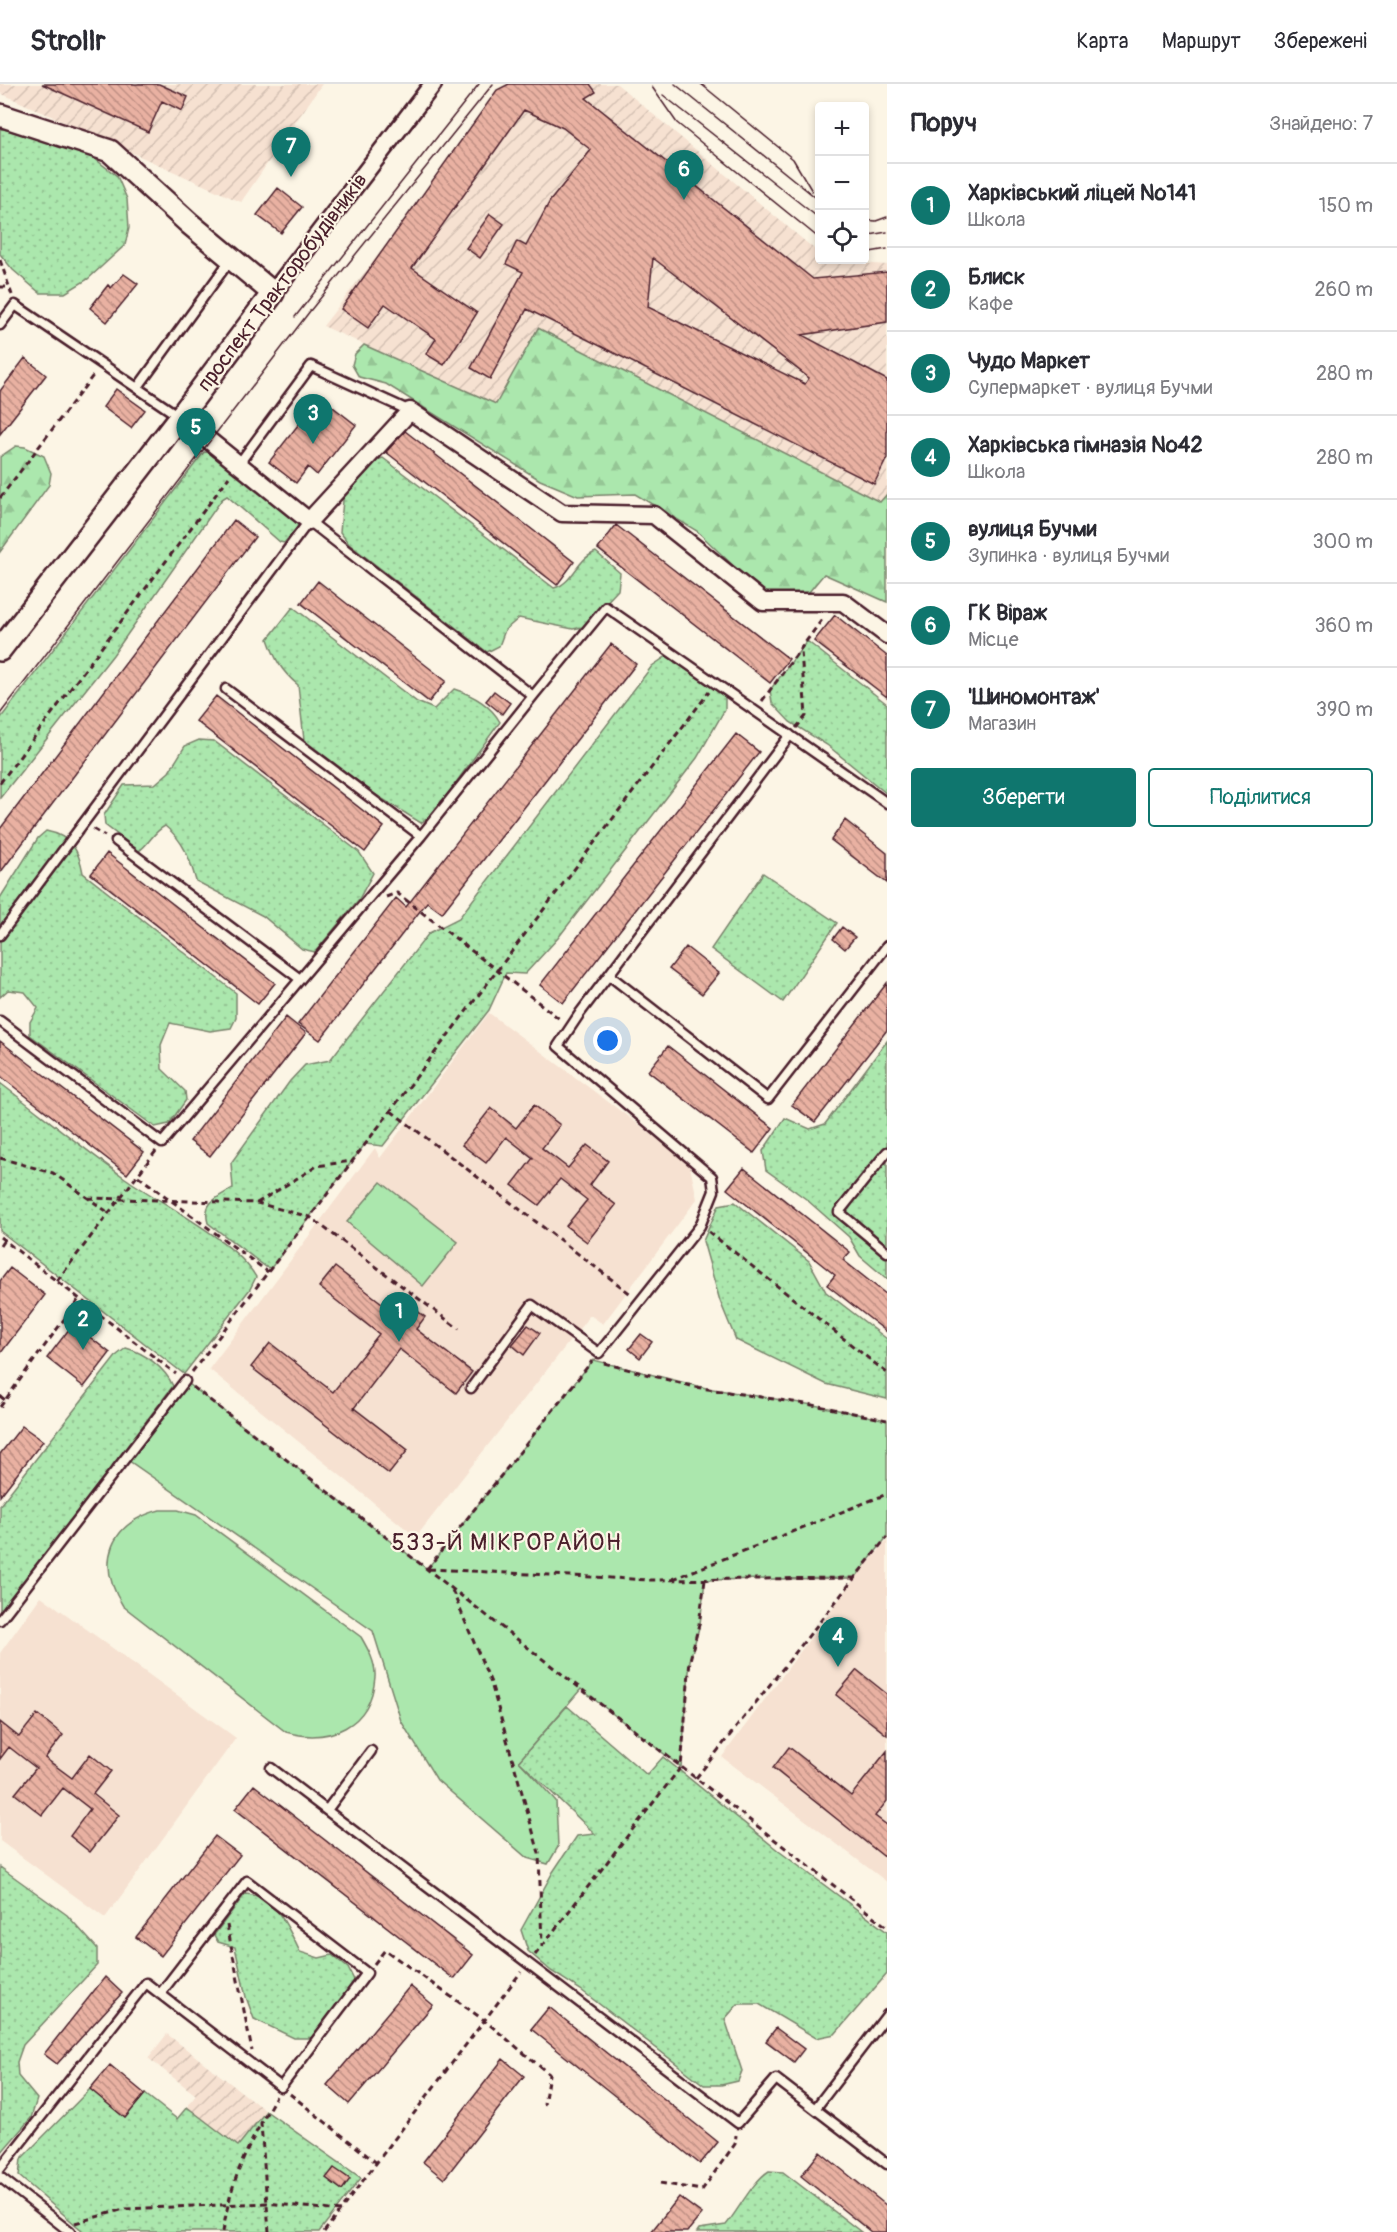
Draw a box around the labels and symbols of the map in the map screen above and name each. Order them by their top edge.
pin: 7 [272,128,310,177]
pin: 6 [664,150,704,200]
street label: проспект Тракторобудівників [191,168,374,397]
pin: 3 [294,394,332,444]
pin: 5 [176,408,216,458]
your location [593,1026,622,1055]
pin: 1 [380,1292,418,1342]
pin: 2 [64,1300,103,1350]
district label: 533-Й МІКРОРАЙОН [392,1528,622,1557]
pin: 4 [818,1618,858,1667]

